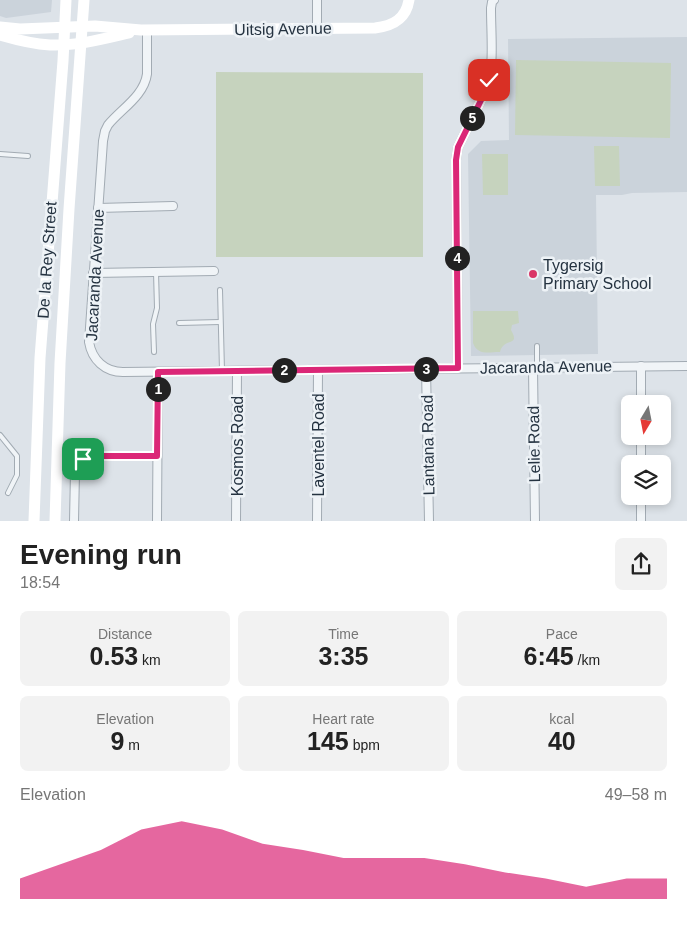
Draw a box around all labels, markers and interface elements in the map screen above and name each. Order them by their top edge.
street label: Uitsig Avenue [234,20,332,38]
pin [468,59,510,101]
icon: check [475,66,503,94]
pin: 5 [460,106,484,130]
text: 5 [469,110,476,126]
street label: De la Rey Street [34,200,60,319]
street label: Jacaranda Avenue [83,208,107,341]
pin: 4 [444,246,470,270]
text: 4 [454,250,461,266]
place label: Tygersig Primary School [543,257,651,292]
marker: Tygersig Primary School [527,268,539,280]
pin: 3 [414,356,438,382]
street label: Jacaranda Avenue [480,357,612,377]
pin: 2 [272,358,296,382]
text: 3 [423,361,430,377]
text: 2 [281,362,288,378]
pin: 1 [146,376,170,402]
text: 1 [155,381,162,397]
street label: Laventel Road [310,393,327,497]
street label: Lantana Road [419,395,437,495]
north arrow [621,395,671,445]
map controls [621,395,671,505]
street label: Kosmos Road [229,396,246,496]
street label: Lelie Road [525,406,543,482]
pin [62,438,104,480]
icon: arrive [69,445,97,473]
button: layers [621,455,671,505]
button: share [615,538,667,590]
text: Evening run [20,539,182,570]
text: 18:54 [20,574,60,591]
text: Distance [98,626,152,642]
text: Time [328,626,359,642]
text: Pace [546,626,578,642]
text: 0.53 [90,642,138,670]
text: 3:35 [318,642,369,670]
text: 6:45 [524,642,574,670]
text: km [138,652,161,668]
text: /km [574,652,600,668]
text: Elevation [96,711,154,727]
text: Heart rate [312,711,375,727]
text: kcal [549,711,574,727]
text: 9 [110,727,124,755]
text: 145 [307,727,349,755]
text: 40 [548,727,576,755]
text: m [124,737,140,753]
text: bpm [349,737,380,753]
text: Elevation [20,786,86,803]
text: 49–58 m [605,786,667,803]

